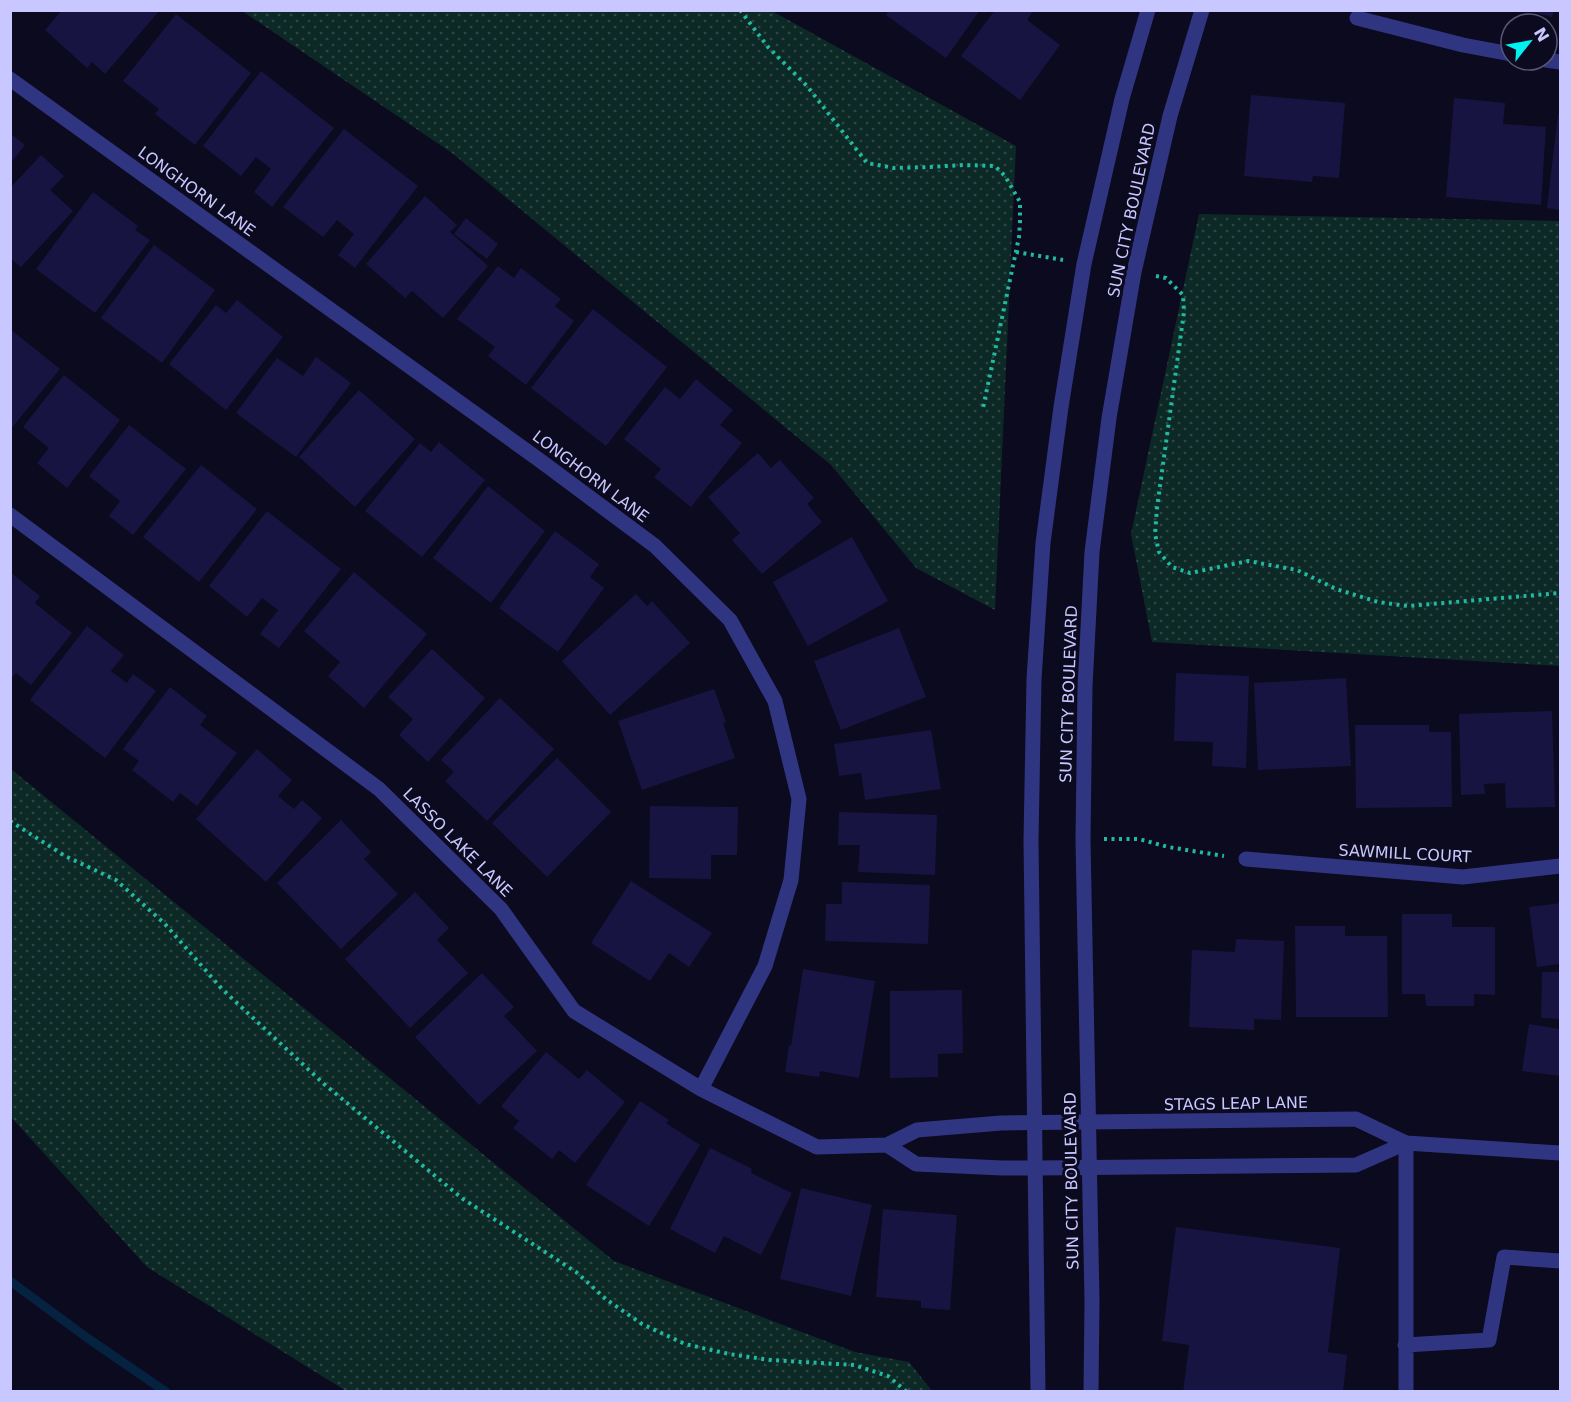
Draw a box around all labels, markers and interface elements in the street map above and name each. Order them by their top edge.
north arrow [1499,12,1559,72]
text: N [1530,24,1553,45]
street label: SUN CITY BOULEVARD [1104,121,1159,299]
street label: LONGHORN LANE [134,142,259,240]
street label: LONGHORN LANE [529,427,652,526]
street label: SUN CITY BOULEVARD [1056,605,1081,783]
street label: LASSO LAKE LANE [399,784,516,901]
street label: SAWMILL COURT [1338,841,1472,866]
street label: SUN CITY BOULEVARD [1060,1092,1083,1270]
street label: STAGS LEAP LANE [1164,1093,1308,1114]

